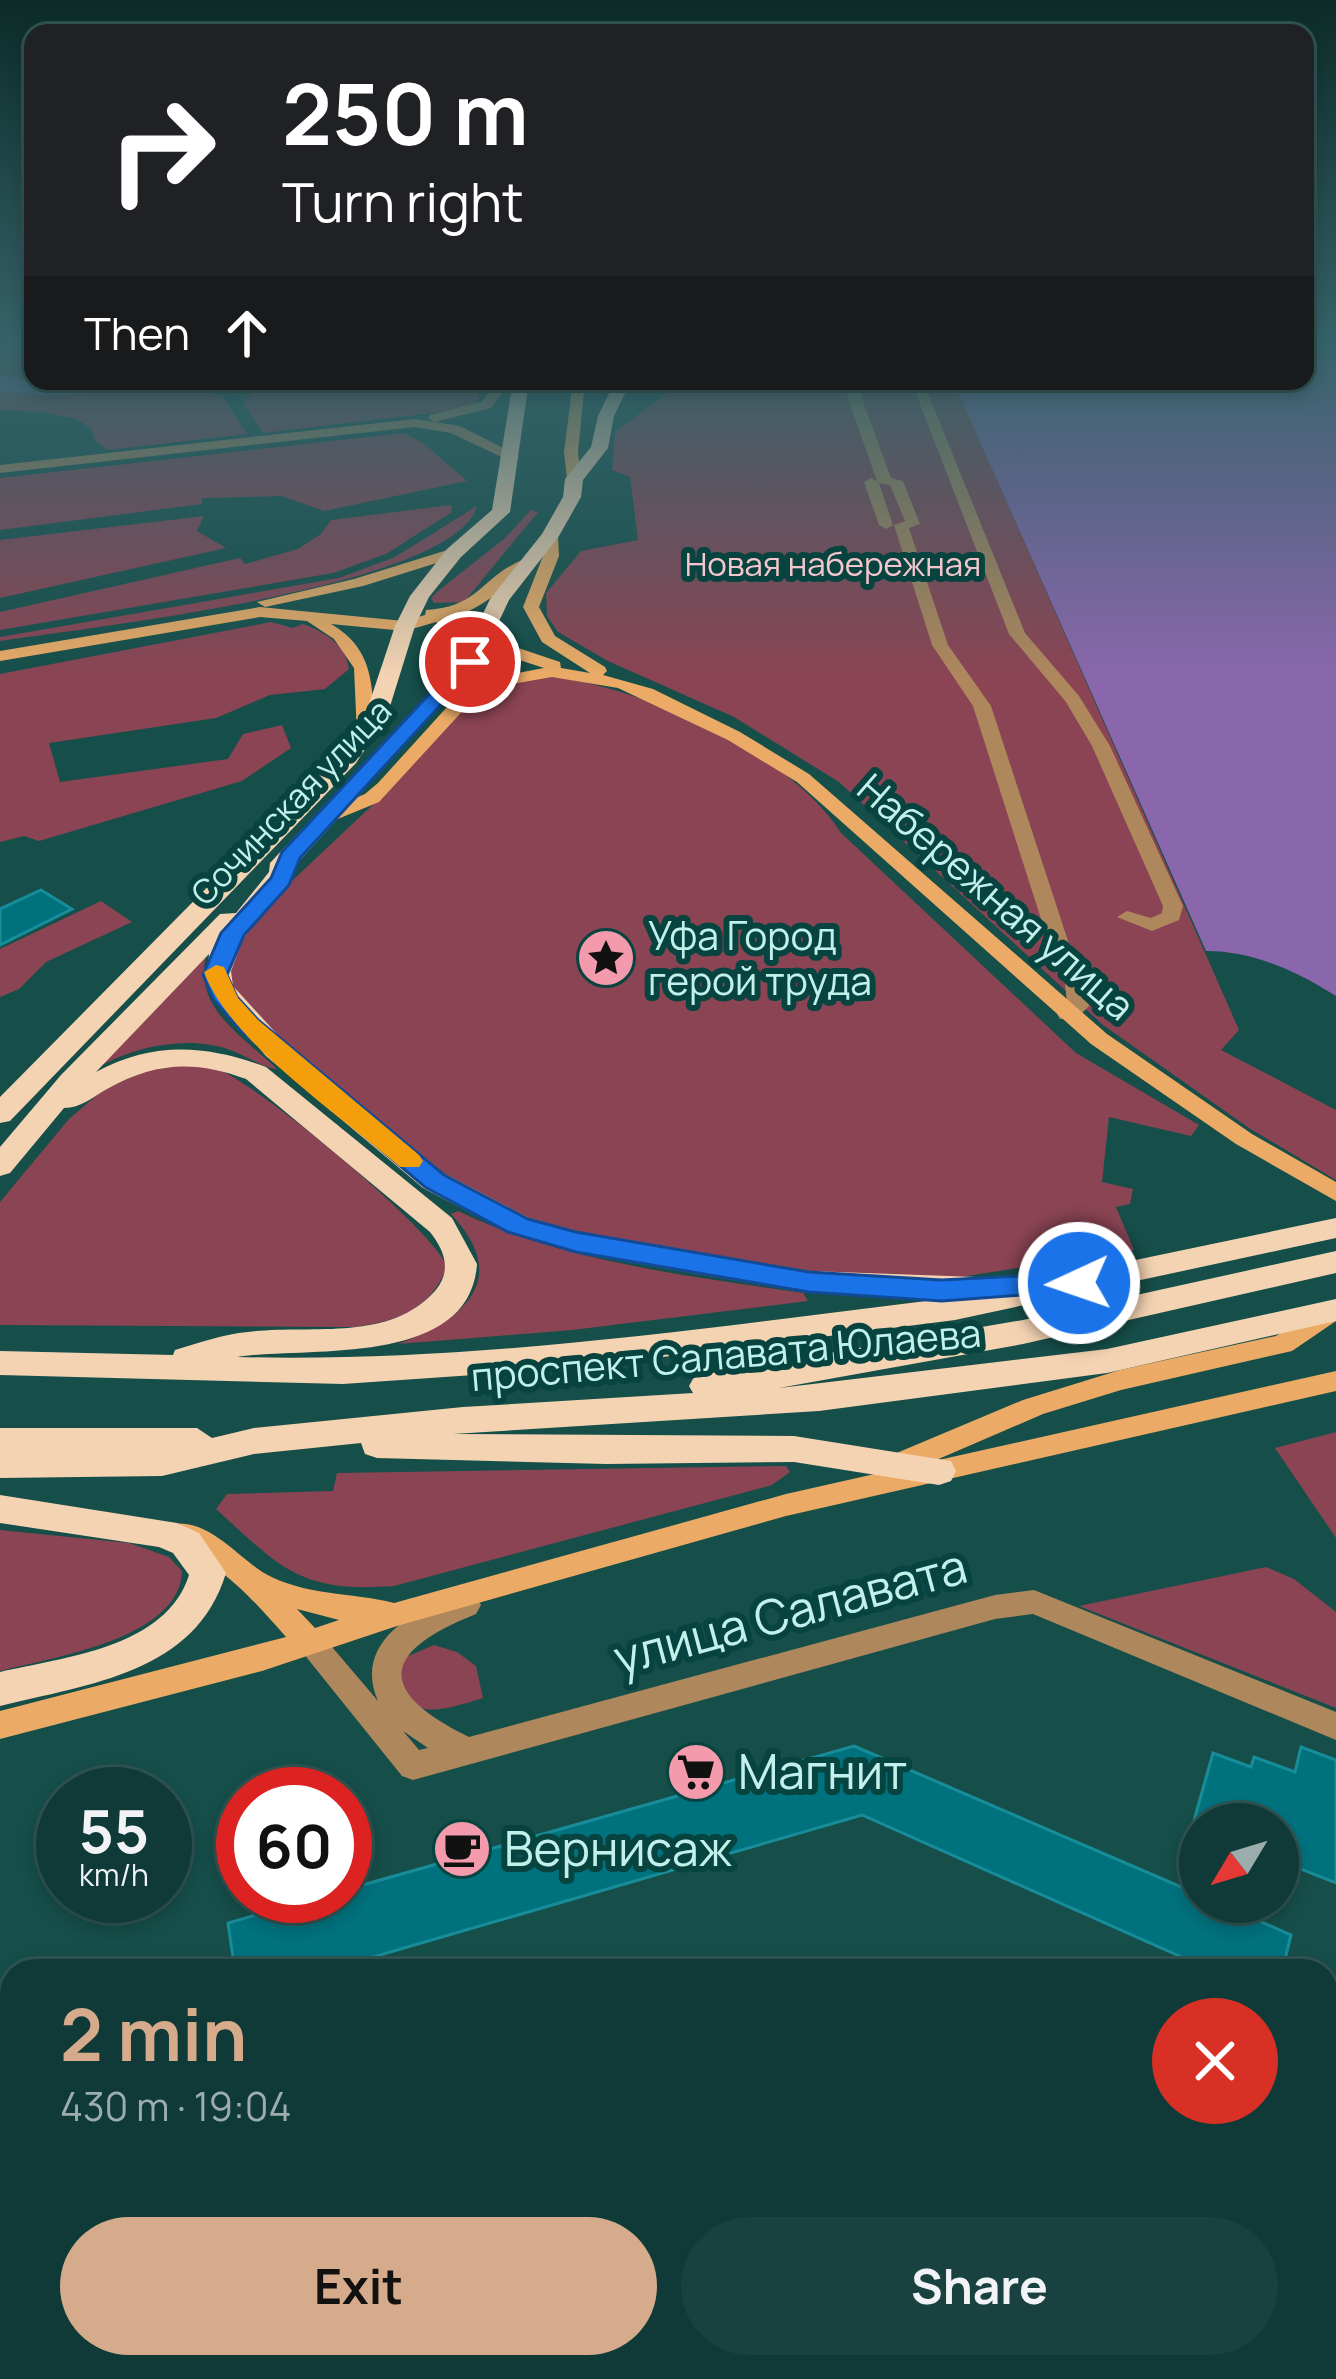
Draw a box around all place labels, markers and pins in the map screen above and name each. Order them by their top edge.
pin [419,611,521,713]
place label: Уфа Город герой труда [648,908,872,1007]
place icon: Уфа Город герой труда [575,927,637,989]
place label: Магнит [738,1738,907,1803]
supermarket icon: Магнит [665,1741,727,1803]
place label: Вернисаж [504,1815,733,1880]
cafe icon: Вернисаж [431,1818,493,1880]

